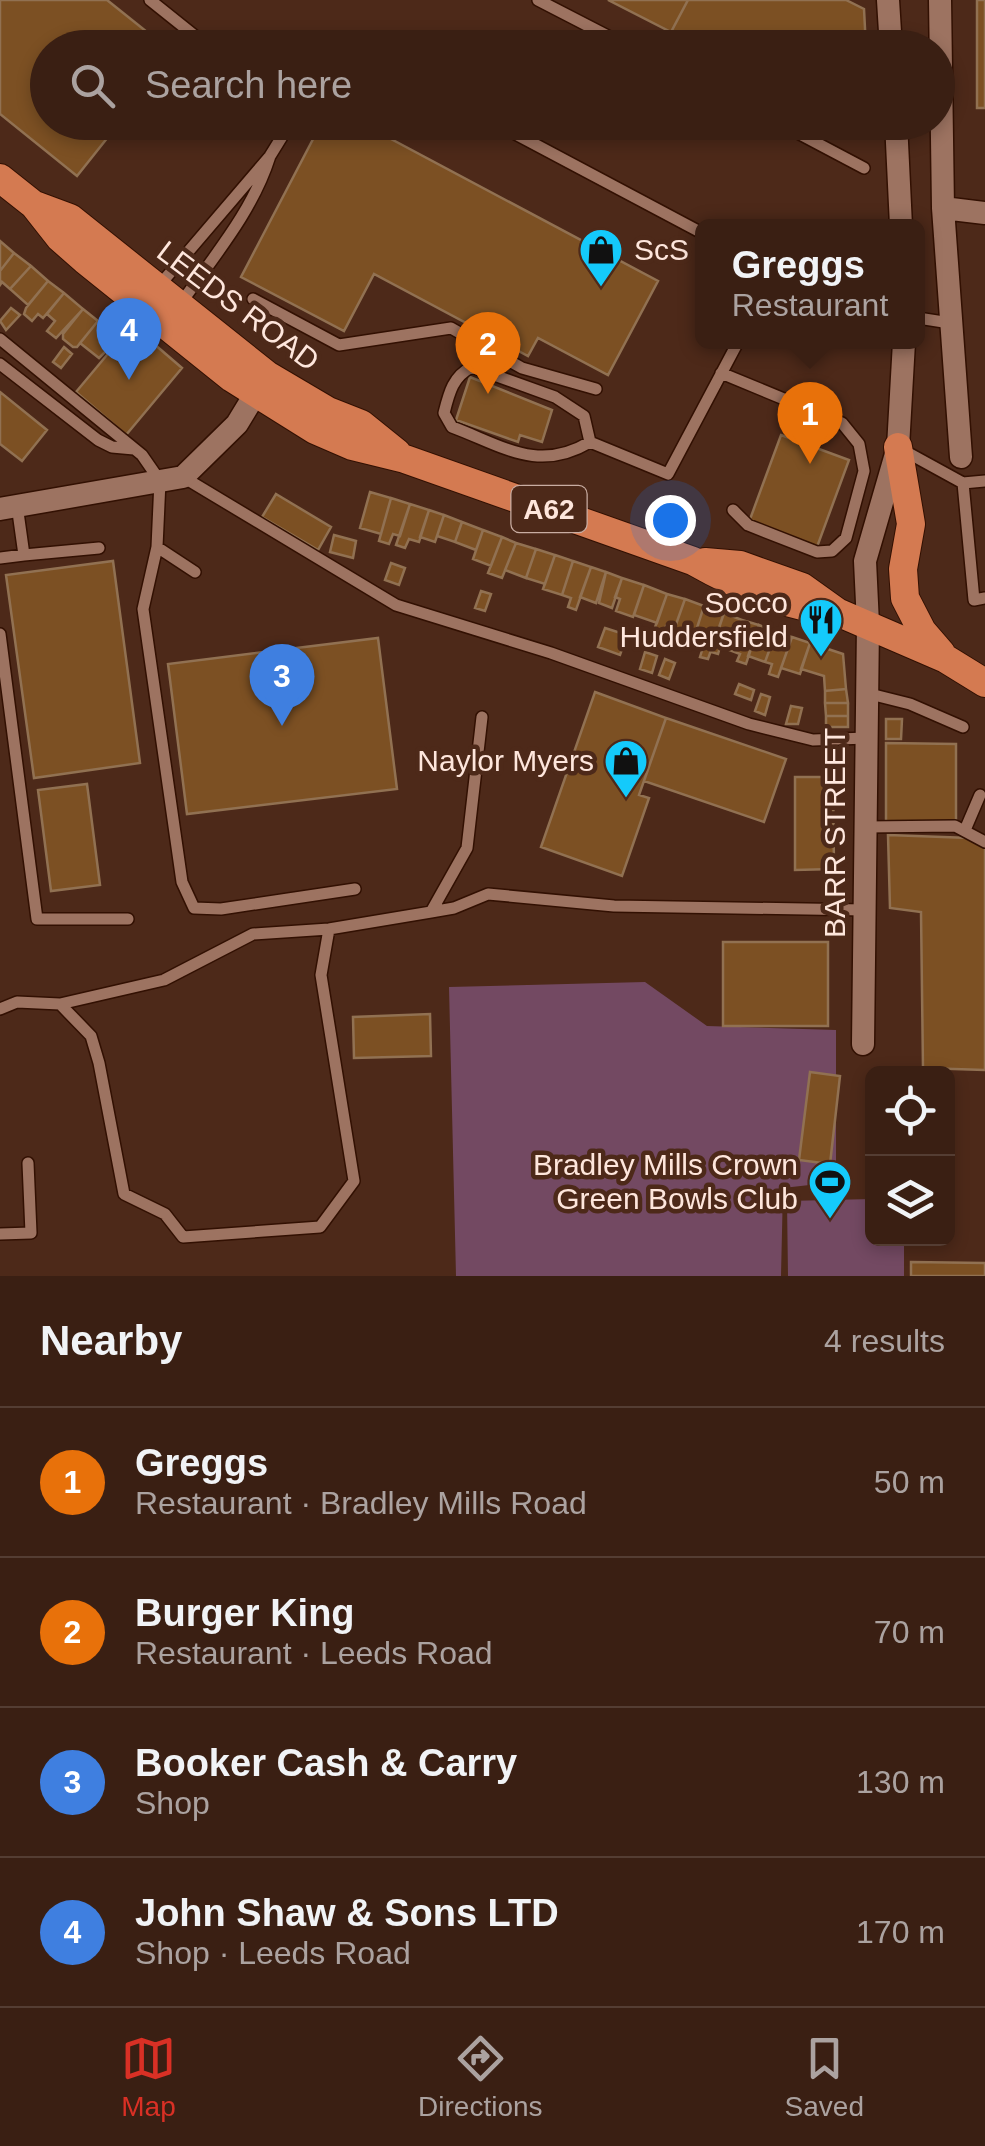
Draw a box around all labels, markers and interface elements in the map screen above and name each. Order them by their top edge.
search box [30,30,955,140]
icon: search [65,58,120,113]
text: Search here [145,64,352,106]
popup [695,219,925,349]
shop icon: ScS [578,227,624,288]
place label: ScS [634,233,689,266]
street label: LEEDS ROAD [151,234,325,377]
text: Greggs [732,244,865,286]
text: Restaurant [732,287,888,323]
pin: 4 [96,298,162,380]
pin: 2 [456,312,520,394]
pin: 1 [778,382,842,464]
road number: A62 [512,486,586,532]
your location [645,495,696,546]
place label: Socco Huddersfield [620,586,788,653]
restaurant icon: Socco Huddersfield [798,597,844,658]
pin: 3 [250,644,314,726]
street label: BARR STREET [818,728,851,938]
shop icon: Naylor Myers [603,738,649,799]
place label: Naylor Myers [417,744,594,777]
map controls [865,1066,955,1246]
button: locate [865,1066,955,1156]
place label: Bradley Mills Crown Green Bowls Club [533,1148,798,1215]
button: layers [865,1156,955,1246]
sports icon: Bradley Mills Crown Green Bowls Club [807,1159,853,1220]
text: Nearby [40,1317,182,1364]
text: 4 results [824,1323,945,1359]
text: Greggs [135,1442,268,1484]
text: 1 [64,1464,81,1500]
text: 50 m [874,1464,945,1500]
text: Restaurant · Bradley Mills Road [135,1485,587,1521]
text: Burger King [135,1592,355,1634]
text: 2 [64,1614,81,1650]
text: 70 m [874,1614,945,1650]
text: Restaurant · Leeds Road [135,1635,493,1671]
text: Booker Cash & Carry [135,1742,517,1784]
text: 3 [64,1764,81,1800]
text: 130 m [856,1764,945,1800]
text: Shop [135,1785,210,1821]
text: John Shaw & Sons LTD [135,1892,559,1934]
text: 4 [64,1914,81,1950]
text: 170 m [856,1914,945,1950]
text: Shop · Leeds Road [135,1935,411,1971]
tab: Map [121,2031,176,2123]
tab: Directions [418,2031,543,2123]
tab: Saved [785,2031,864,2123]

